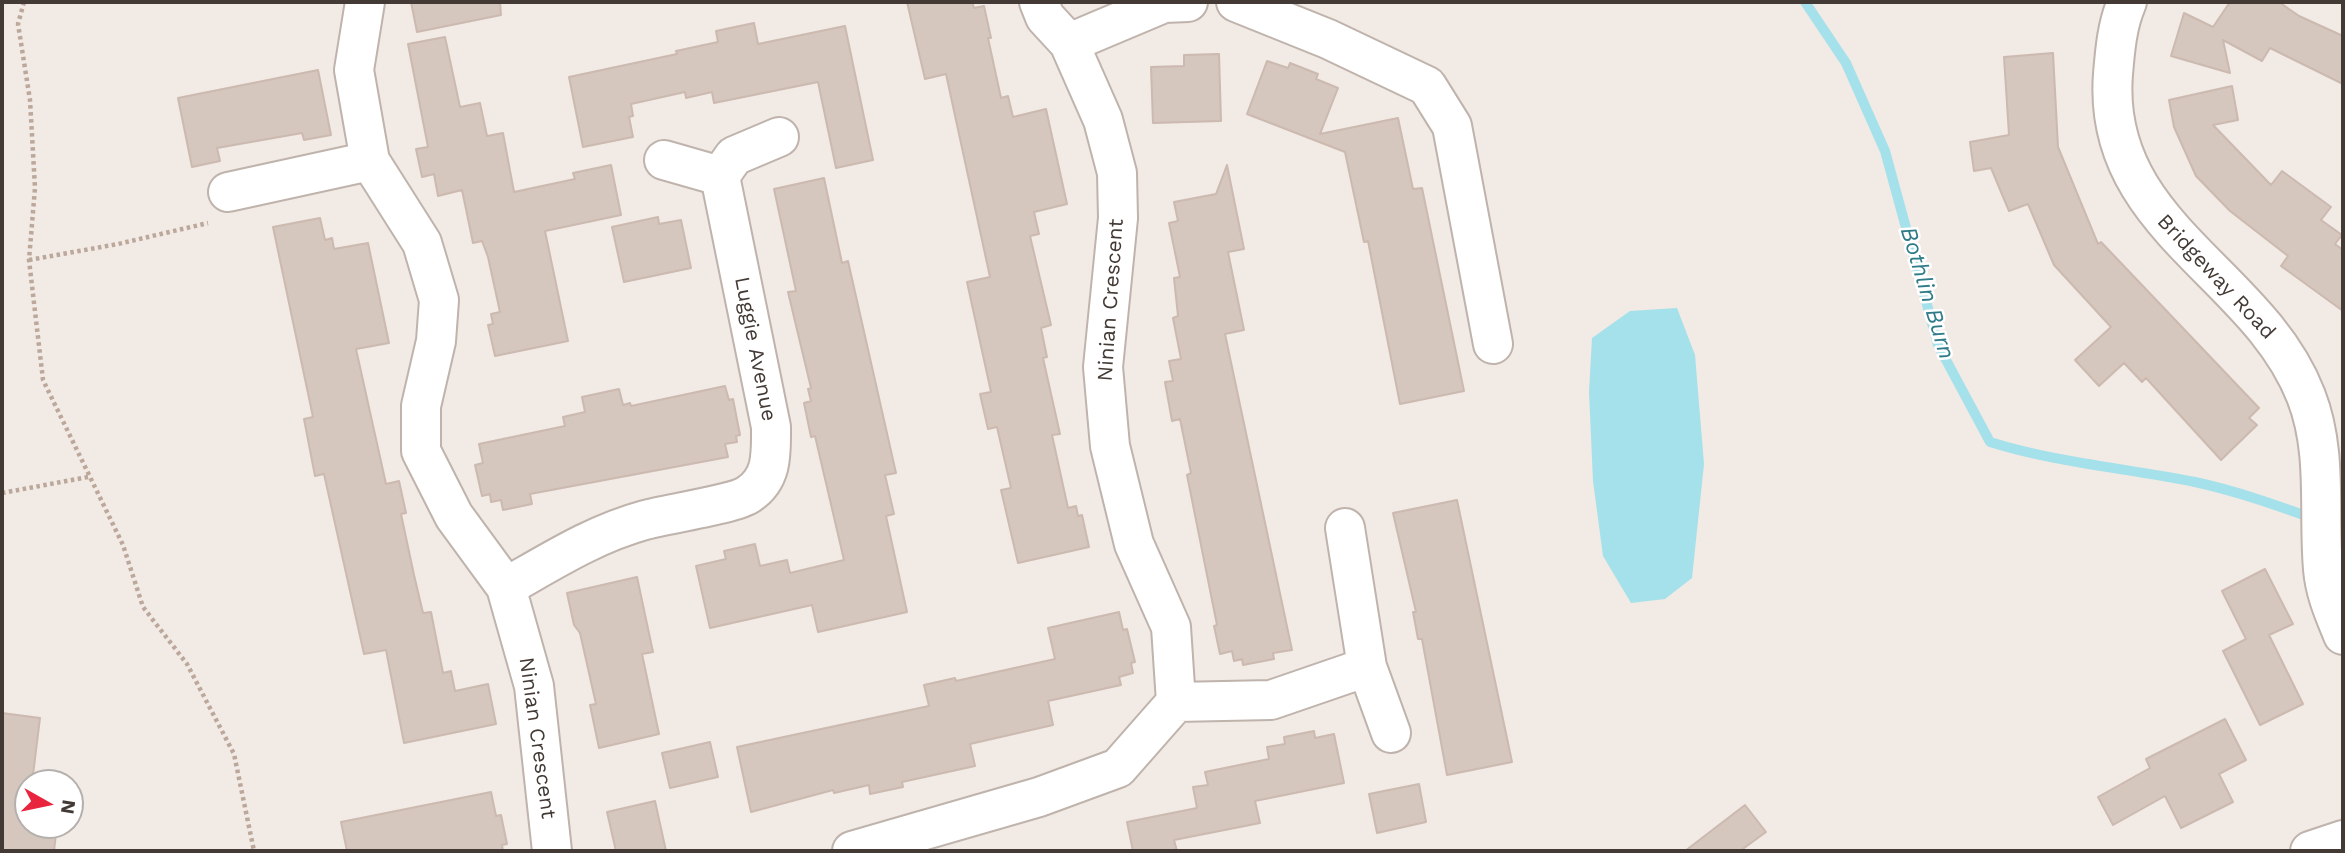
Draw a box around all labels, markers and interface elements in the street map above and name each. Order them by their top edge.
street label: Bridgeway Road [2152,209,2280,345]
street label: Ninian Crescent [1093,218,1129,382]
water label: Bothlin Burn [1894,224,1960,362]
street label: Luggie Avenue [729,275,781,423]
street label: Ninian Crescent [513,656,561,820]
north arrow [14,769,84,839]
text: N [56,798,81,816]

